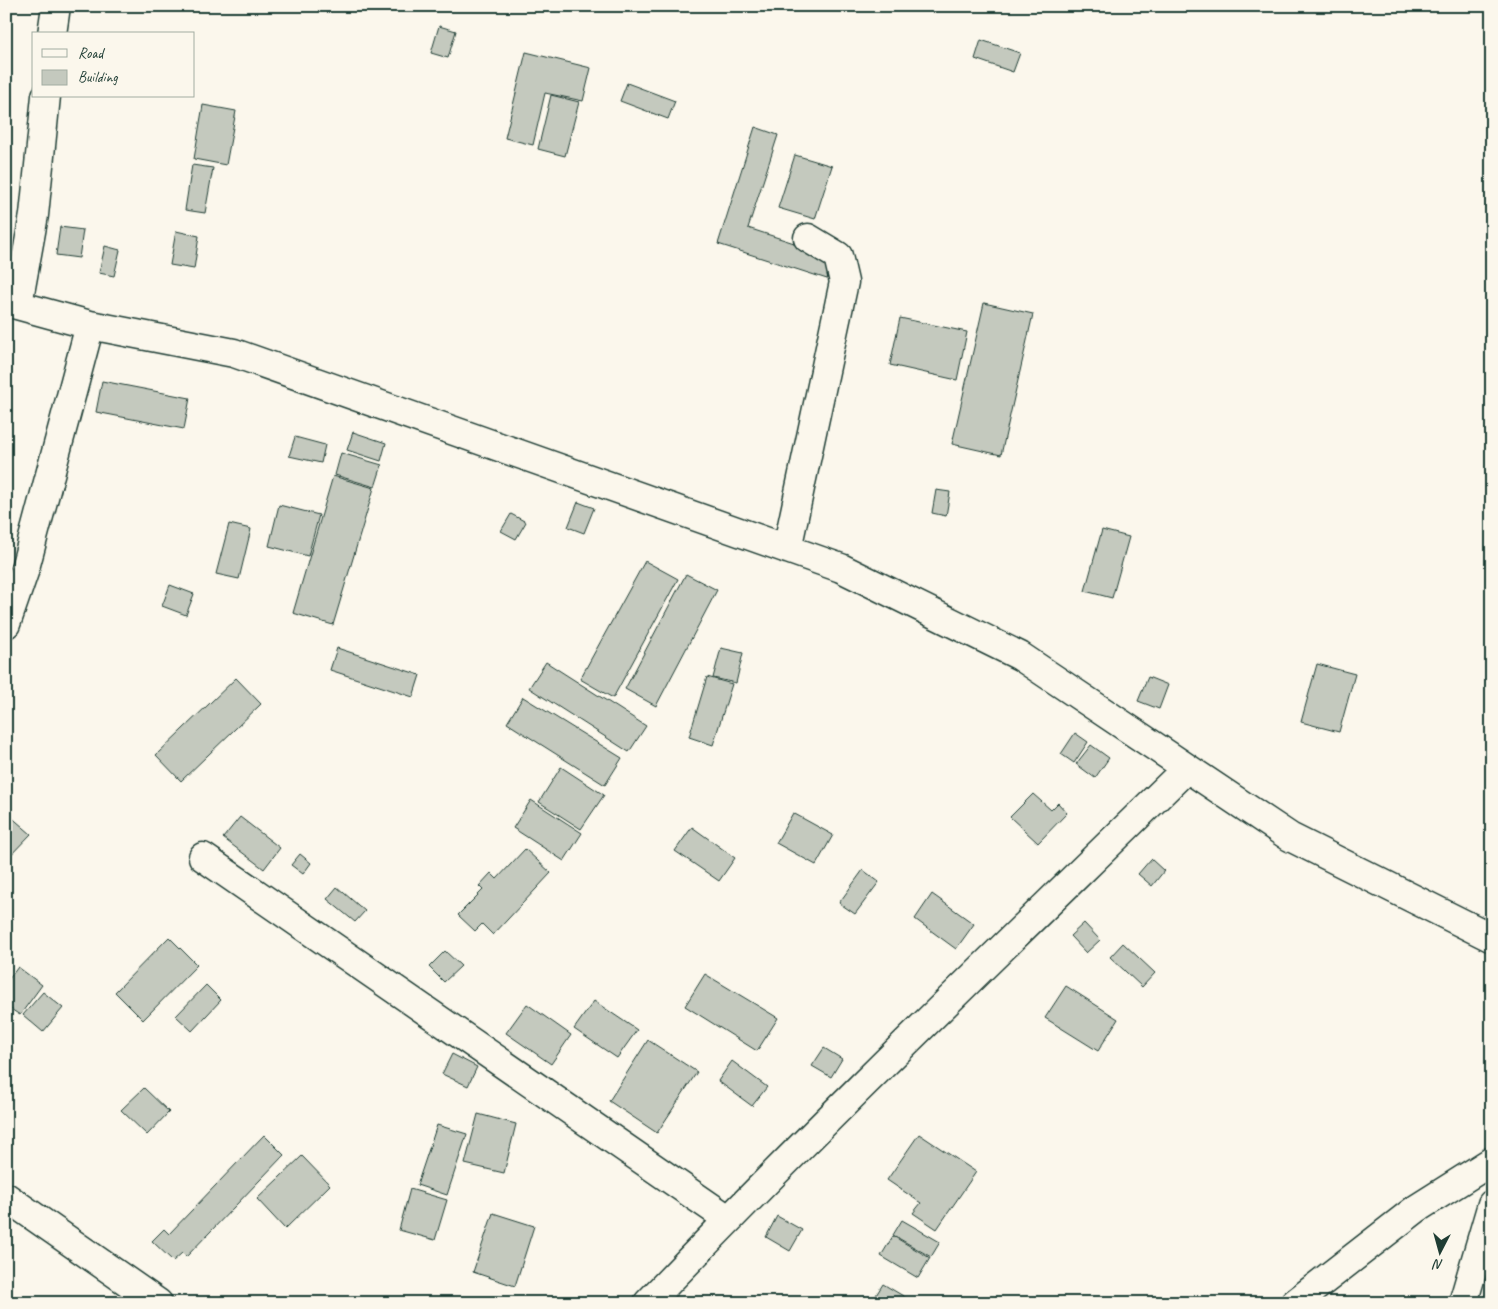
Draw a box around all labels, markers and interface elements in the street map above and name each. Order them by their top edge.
legend [32,32,195,98]
text: Road [78,44,105,63]
text: Building [78,68,118,87]
north arrow [1416,1226,1466,1276]
text: N [1431,1255,1444,1273]

